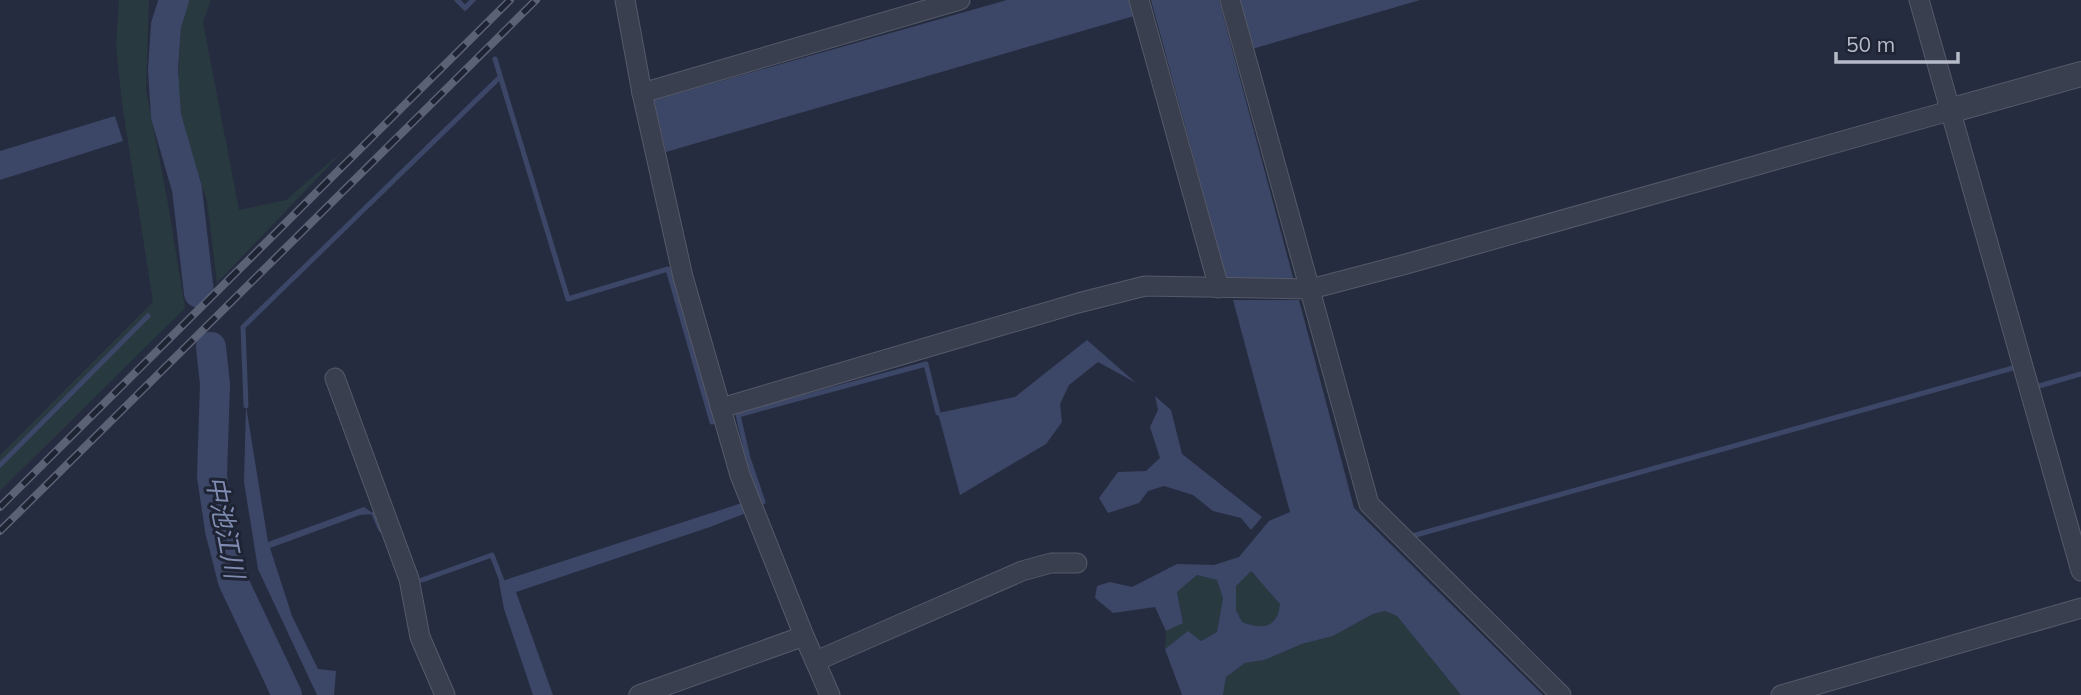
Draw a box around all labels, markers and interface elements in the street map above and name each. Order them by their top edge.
scale bar [1836,21,1958,65]
text: 50 m [1846,31,1895,57]
water label: 中池江川 [199,473,252,584]

